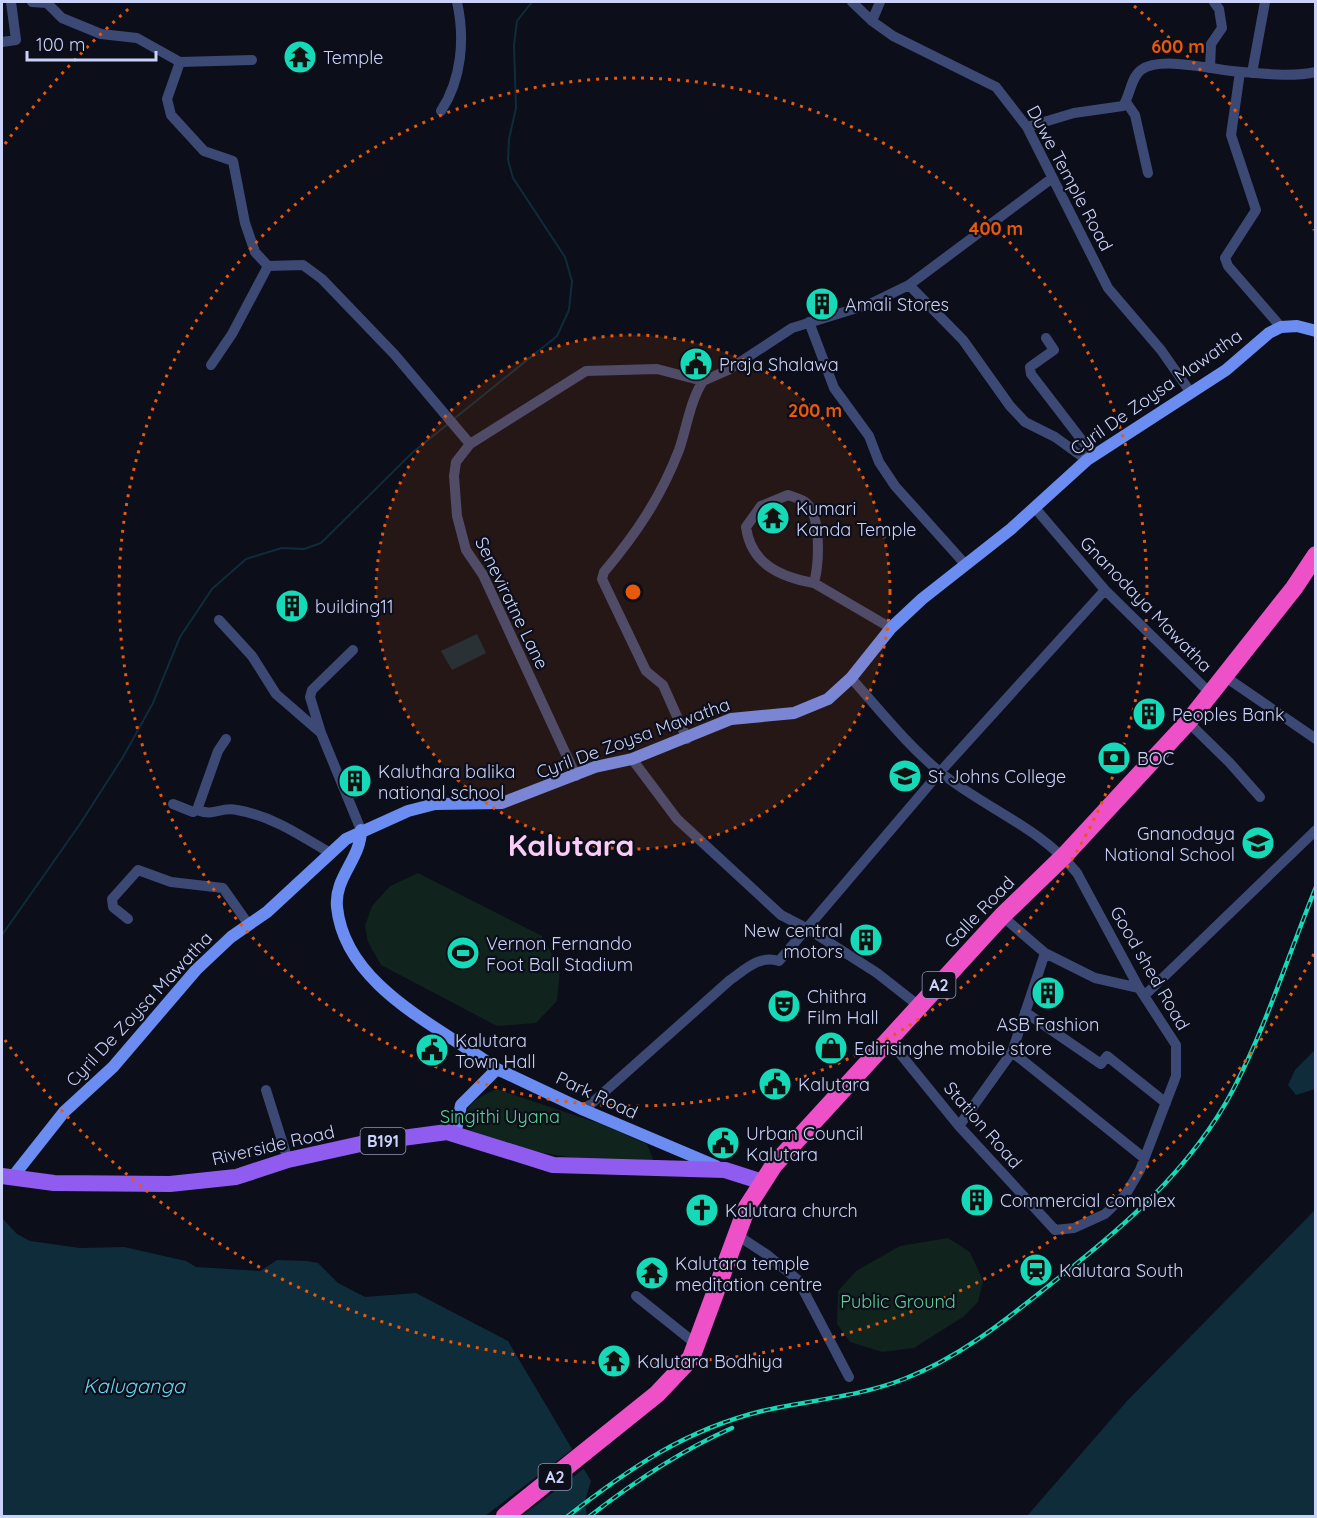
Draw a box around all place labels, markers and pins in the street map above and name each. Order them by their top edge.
temple icon: Temple [282,39,318,75]
place label: Temple [323,46,383,69]
building icon: Amali Stores [804,286,840,322]
place label: Amali Stores [845,293,949,316]
public building icon: Praja Shalawa [678,346,714,382]
place label: Praja Shalawa [719,353,839,376]
place label: Kumari Kanda Temple [796,497,917,541]
temple icon: Kumari Kanda Temple [755,500,791,536]
centre of rings [623,582,643,602]
building icon: building11 [274,588,310,624]
place label: building11 [315,595,394,618]
building icon: Peoples Bank [1131,696,1167,732]
place label: Peoples Bank [1172,703,1285,726]
bank icon: BOC [1096,740,1132,776]
place label: BOC [1137,747,1175,770]
school or university icon: St Johns College [887,758,923,794]
place label: Kaluthara balika national school [378,760,515,804]
building icon: Kaluthara balika national school [337,763,373,799]
place label: St Johns College [928,765,1066,788]
place label: Gnanodaya National School [1104,822,1235,866]
school or university icon: Gnanodaya National School [1240,825,1276,861]
place label: New central motors [744,919,843,963]
building icon: New central motors [848,922,884,958]
place label: Vernon Fernando Foot Ball Stadium [486,932,633,976]
sports icon: Vernon Fernando Foot Ball Stadium [445,935,481,971]
building icon: ASB Fashion [1030,975,1066,1011]
place label: Chithra Film Hall [807,985,879,1029]
theatre icon: Chithra Film Hall [766,988,802,1024]
place label: ASB Fashion [997,1013,1099,1036]
place label: Kalutara Town Hall [455,1029,536,1073]
shop icon: Edirisinghe mobile store [813,1030,849,1066]
public building icon: Kalutara Town Hall [414,1032,450,1068]
place label: Edirisinghe mobile store [854,1037,1052,1060]
public building icon: Kalutara [757,1066,793,1102]
place label: Kalutara [798,1073,870,1096]
place label: Urban Council Kalutara [746,1122,864,1166]
public building icon: Urban Council Kalutara [705,1125,741,1161]
building icon: Commercial complex [959,1182,995,1218]
place label: Commercial complex [1000,1189,1176,1212]
church icon: Kalutara church [684,1192,720,1228]
place label: Kalutara church [725,1199,858,1222]
place label: Kalutara temple meditation centre [675,1252,822,1296]
station icon: Kalutara South [1018,1252,1054,1288]
temple icon: Kalutara temple meditation centre [634,1255,670,1291]
place label: Kalutara South [1059,1259,1183,1282]
temple icon: Kalutara Bodhiya [596,1343,632,1379]
place label: Kalutara Bodhiya [637,1350,783,1373]

